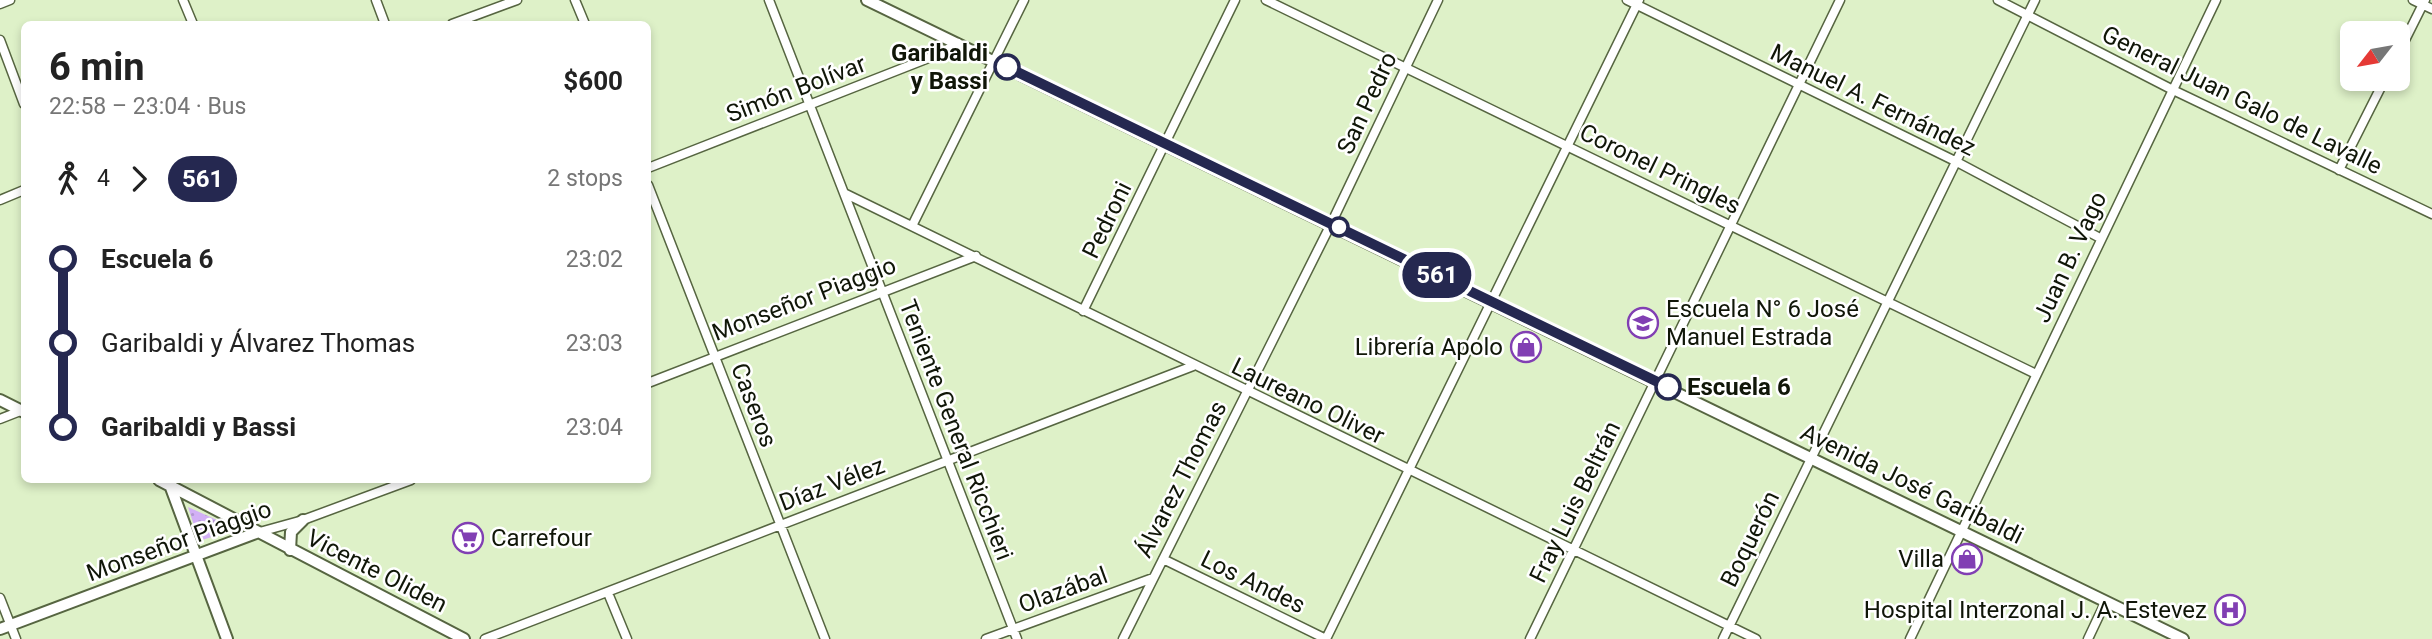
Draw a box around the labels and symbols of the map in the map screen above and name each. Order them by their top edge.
street label: General Juan Galo de Lavalle [2097,20,2387,180]
north arrow [2340,21,2410,91]
street label: Manuel A. Fernández [1766,38,1980,162]
place label: Garibaldi y Bassi [891,39,988,95]
street label: San Pedro [1331,48,1403,158]
street label: Simón Bolívar [722,50,870,128]
marker: Garibaldi y Bassi [994,54,1020,80]
street label: Coronel Pringles [1575,118,1745,220]
street label: Pedroni [1076,177,1138,263]
street label: Juan B. Vago [2028,187,2112,327]
unlabelled marker [1329,217,1349,237]
street label: Monseñor Piaggio [708,251,900,347]
line badge: 561 [1397,252,1477,298]
place label: Escuela N° 6 José Manuel Estrada [1666,295,1859,351]
street label: Teniente General Ricchieri [893,296,1019,564]
school or university icon: Escuela N° 6 José Manuel Estrada [1626,306,1660,340]
shop icon: Librería Apolo [1509,330,1543,364]
place label: Librería Apolo [1355,333,1503,361]
street label: Laureano Oliver [1227,352,1389,450]
street label: Caseros [725,359,783,451]
place label: Escuela 6 [1687,373,1791,401]
marker: Escuela 6 [1655,374,1681,400]
street label: Álvarez Thomas [1130,396,1232,562]
street label: Fray Luis Beltrán [1524,417,1626,587]
street label: Avenida José Garibaldi [1796,418,2028,550]
street label: Díaz Vélez [775,451,889,517]
street label: Boquerón [1715,487,1785,591]
street label: Monseñor Piaggio [83,495,275,587]
supermarket icon: Carrefour [451,521,485,555]
street label: Vicente Oliden [302,524,452,618]
place label: Carrefour [491,524,592,552]
shop icon: Villa [1950,542,1984,576]
street label: Los Andes [1196,545,1310,619]
place label: Villa [1898,545,1944,573]
street label: Olazábal [1015,561,1111,619]
hospital icon: Hospital Interzonal J. A. Estevez [2213,593,2247,627]
place label: Hospital Interzonal J. A. Estevez [1864,596,2207,624]

